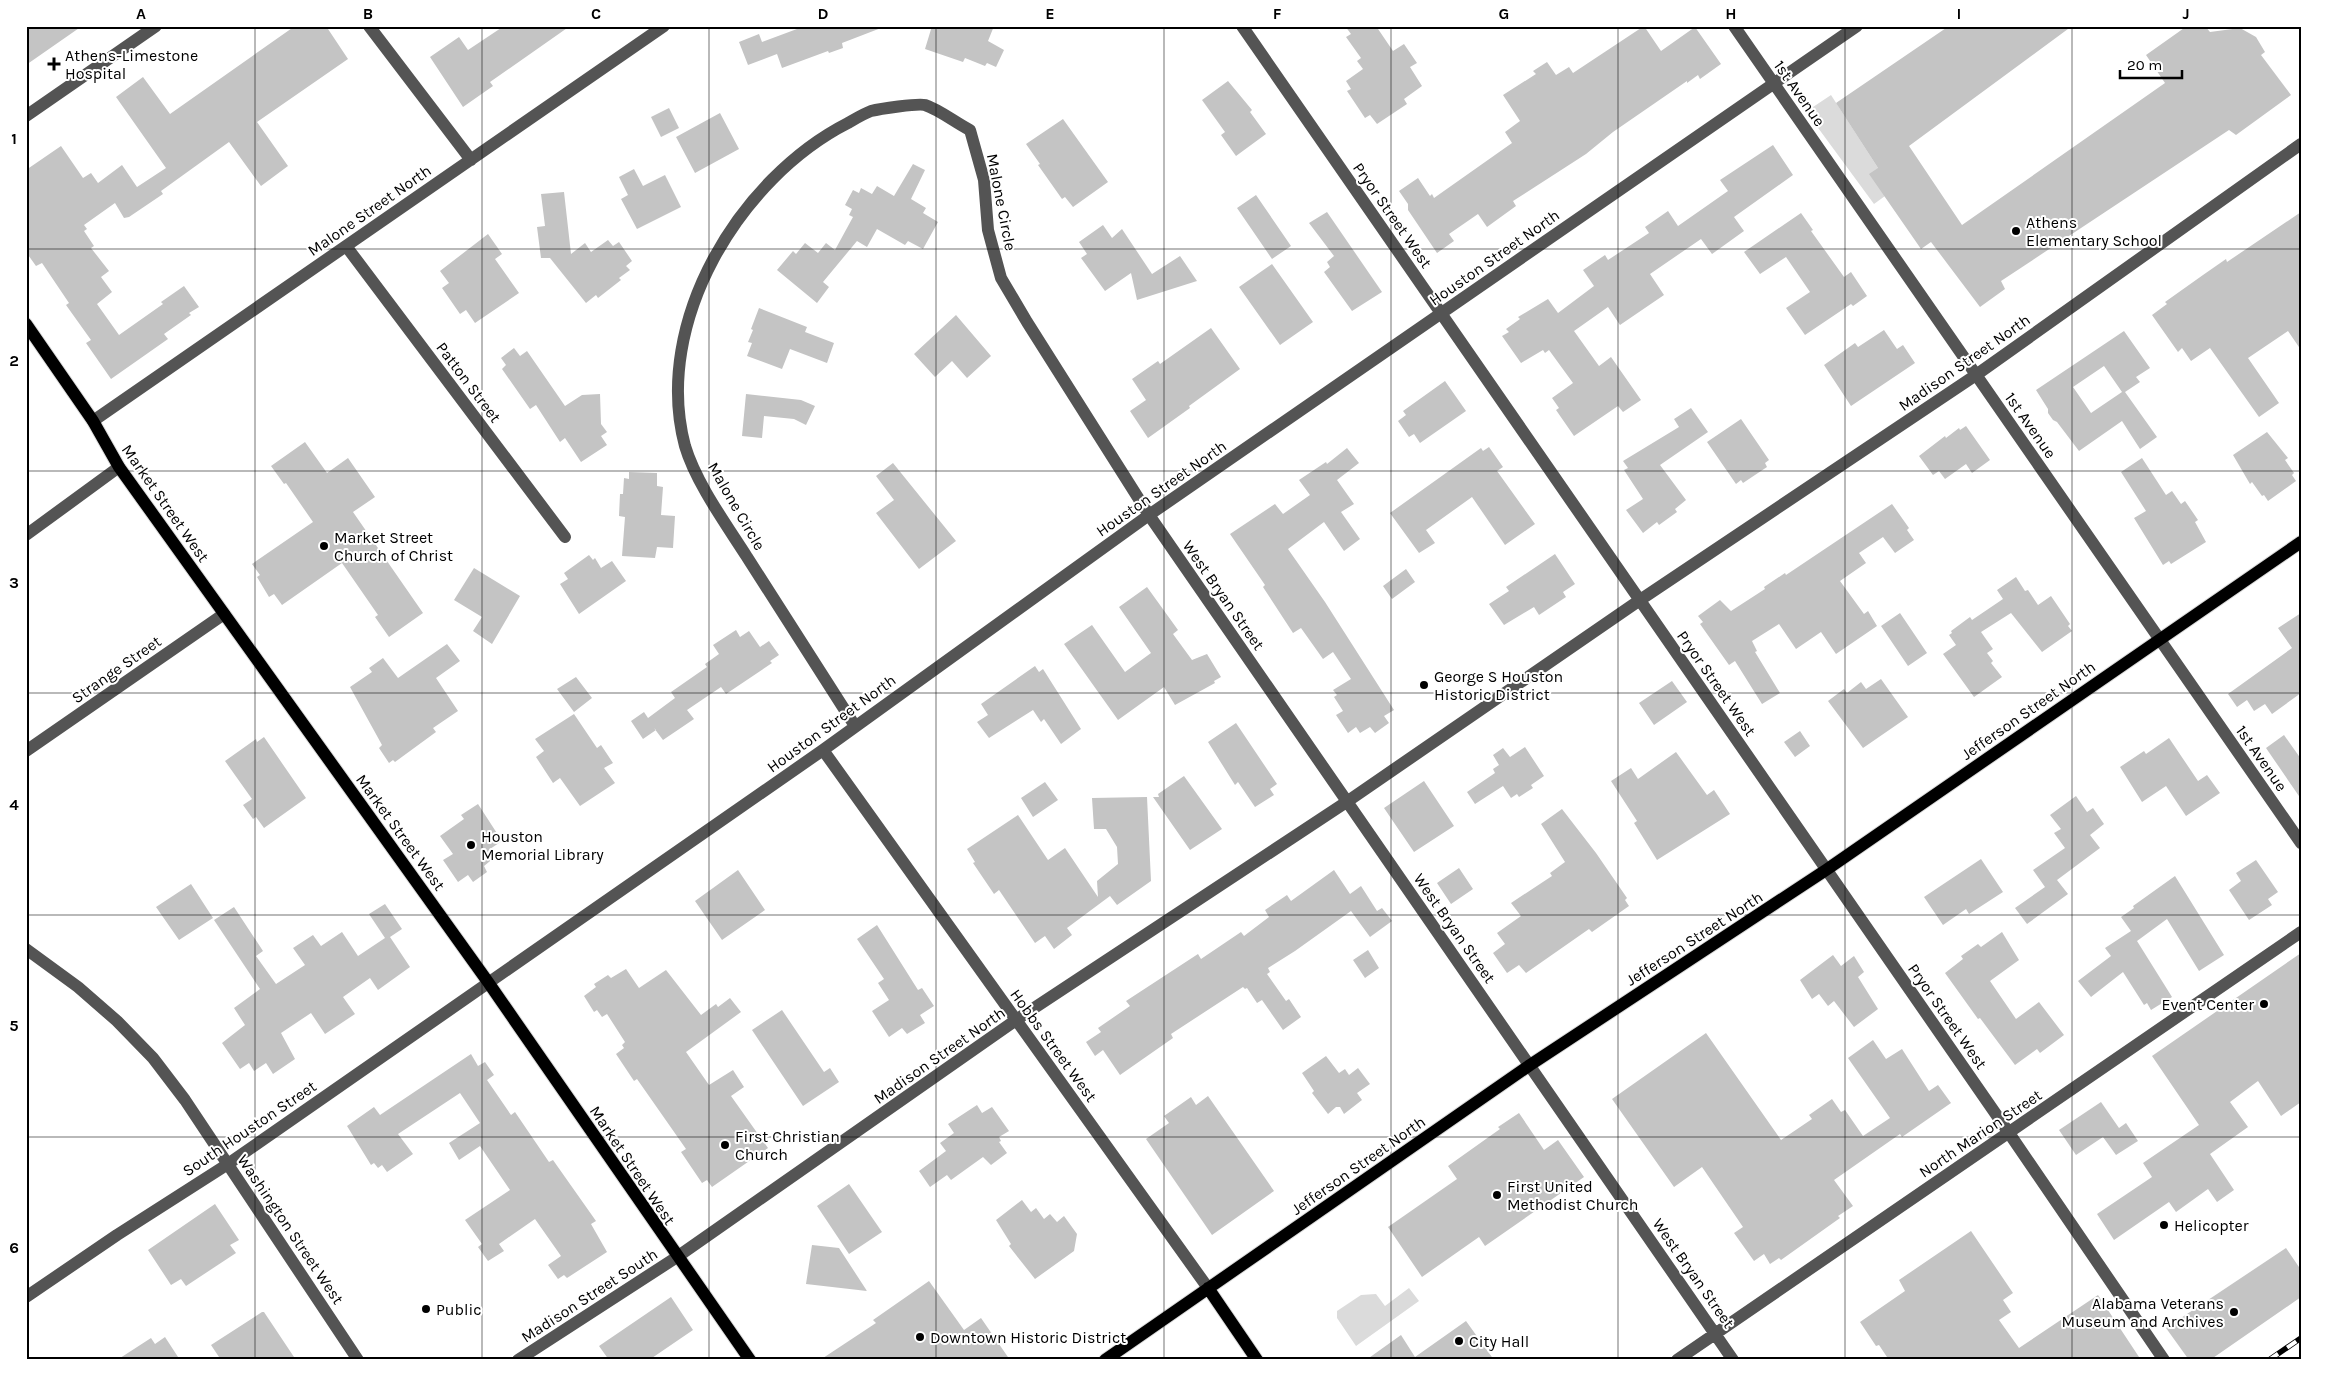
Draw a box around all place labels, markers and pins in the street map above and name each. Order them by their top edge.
place label: Athens-Limestone Hospital [65,46,198,83]
marker: Athens-Limestone Hospital [47,57,61,71]
place label: Athens Elementary School [2026,213,2162,250]
marker: Athens Elementary School [2010,225,2022,237]
place label: Market Street Church of Christ [334,528,453,565]
marker: Market Street Church of Christ [318,540,330,552]
place label: George S Houston Historic District [1434,667,1563,704]
marker: George S Houston Historic District [1418,679,1430,691]
place label: Houston Memorial Library [481,827,604,864]
marker: Houston Memorial Library [465,839,477,851]
place label: Event Center [2162,995,2254,1014]
marker: Event Center [2258,998,2270,1010]
place label: First Christian Church [735,1127,840,1164]
marker: First Christian Church [719,1139,731,1151]
place label: First United Methodist Church [1507,1177,1639,1214]
marker: First United Methodist Church [1491,1189,1503,1201]
place label: Helicopter [2174,1216,2249,1235]
marker: Helicopter [2158,1219,2170,1231]
place label: Alabama Veterans Museum and Archives [2062,1294,2224,1331]
place label: Public [436,1300,482,1319]
marker: Public [420,1303,432,1315]
marker: Alabama Veterans Museum and Archives [2228,1306,2240,1318]
place label: Downtown Historic District [930,1328,1126,1347]
marker: Downtown Historic District [914,1331,926,1343]
place label: City Hall [1469,1332,1529,1351]
marker: City Hall [1453,1335,1465,1347]

